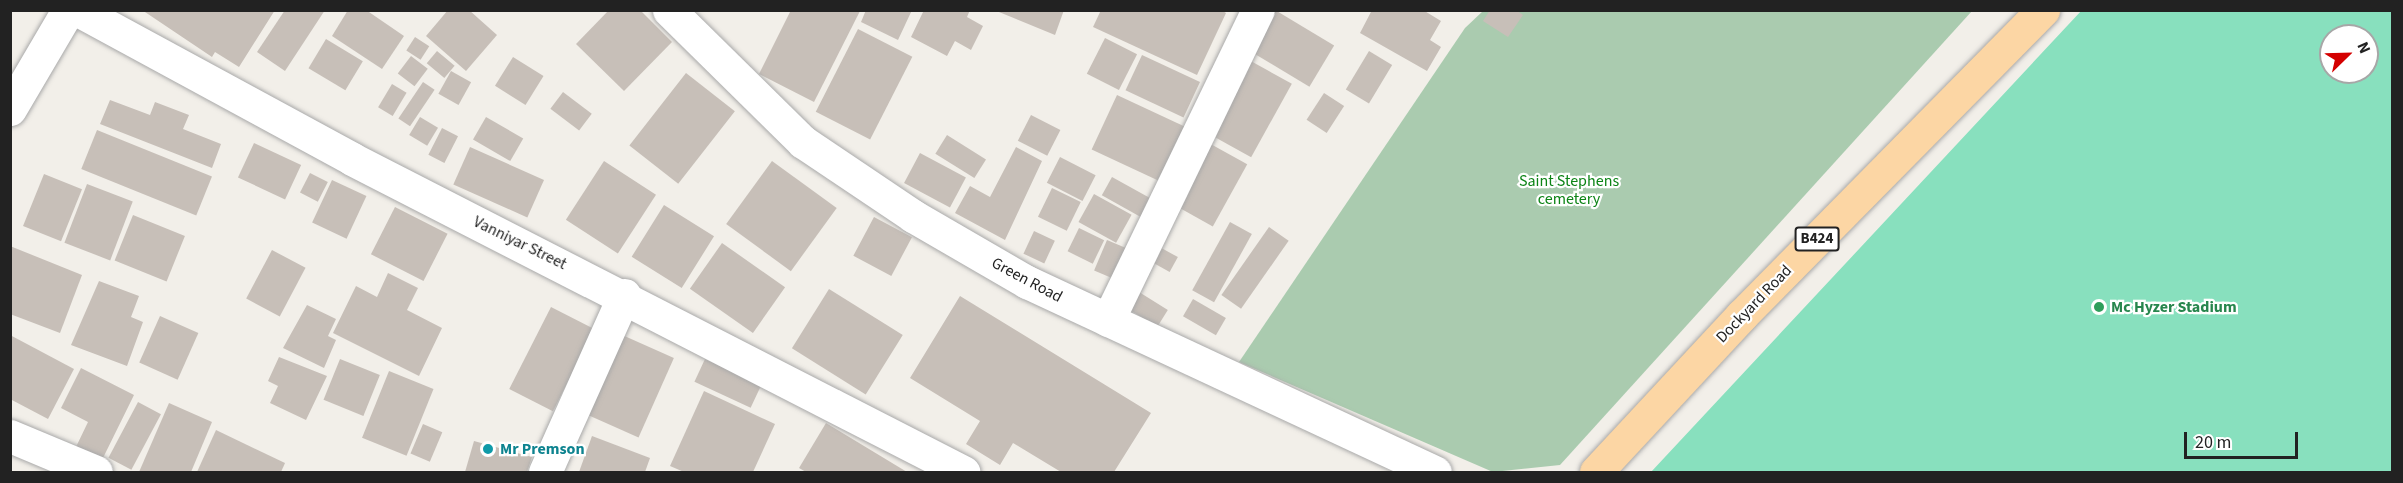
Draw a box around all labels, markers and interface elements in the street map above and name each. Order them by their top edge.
north arrow [2319,24,2379,84]
text: N [2352,39,2376,57]
park label: Saint Stephens cemetery [1519,171,1619,209]
street label: Vanniyar Street [470,212,570,274]
road number: B424 [1794,227,1840,251]
street label: Green Road [988,253,1066,307]
street label: Dockyard Road [1712,261,1796,347]
place label: Mc Hyzer Stadium [2111,297,2237,317]
marker: Mc Hyzer Stadium [2092,300,2106,314]
scale bar [2187,420,2301,458]
text: 20 m [2195,430,2231,455]
place label: Mr Premson [500,439,585,459]
marker: Mr Premson [481,442,495,456]

